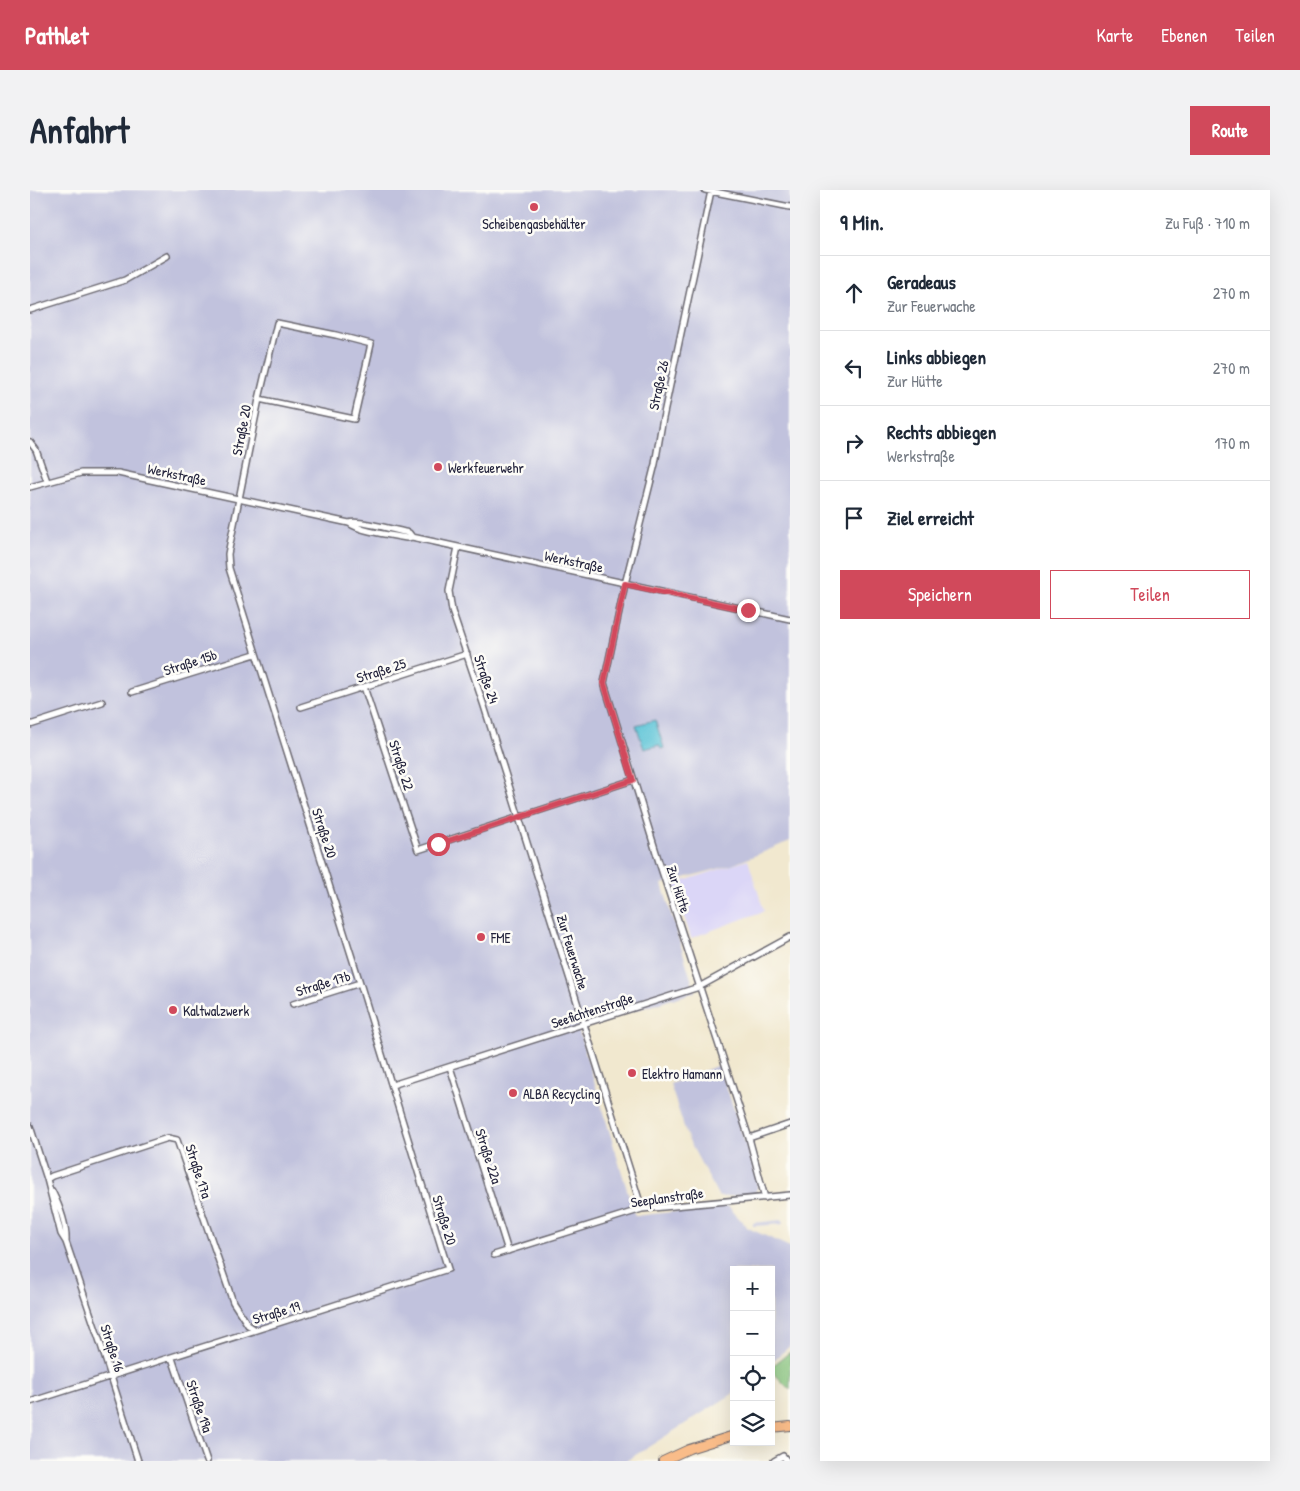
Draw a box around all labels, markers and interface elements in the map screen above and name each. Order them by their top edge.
text: Pathlet [25,19,88,51]
text: Karte [1097,23,1133,48]
text: Ebenen [1161,23,1207,48]
text: Teilen [1235,23,1275,48]
button: Route [1190,106,1270,155]
text: Anfahrt [30,107,129,154]
marker: Scheibengasbehälter [528,201,540,213]
text: 9 Min. [840,208,884,237]
text: Zu Fuß · 710 m [1165,212,1250,234]
place label: Scheibengasbehälter [482,214,586,234]
text: Geradeaus [887,269,956,295]
icon: ahead [840,279,868,307]
text: 270 m [1213,282,1250,304]
text: Zur Feuerwache [887,295,976,317]
text: Links abbiegen [887,344,986,370]
icon: left [840,354,868,382]
text: 270 m [1213,357,1250,379]
street label: Straße 26 [643,358,674,412]
text: Zur Hütte [887,370,943,392]
street label: Straße 20 [227,403,256,457]
text: Rechts abbiegen [887,419,996,445]
icon: right [840,429,868,457]
text: 170 m [1215,432,1250,454]
text: Werkstraße [887,445,955,467]
place label: Werkfeuerwehr [448,458,524,477]
street label: Werkstraße [146,459,208,491]
marker: Werkfeuerwehr [432,461,444,473]
icon: arrive [840,504,868,532]
text: Ziel erreicht [887,505,974,531]
street label: Werkstraße [543,546,605,578]
button: Speichern [840,570,1040,619]
button: Teilen [1050,570,1250,619]
route end [737,599,760,622]
street label: Straße 15b [161,644,220,680]
street label: Straße 24 [469,652,504,706]
street label: Straße 25 [354,653,408,688]
street label: Straße 22 [384,738,419,793]
street label: Straße 20 [307,806,342,861]
route start [427,833,450,856]
street label: Zur Hütte [662,863,696,915]
street label: Zur Feuerwache [553,912,594,992]
place label: FME [490,928,511,947]
marker: FME [475,931,487,943]
street label: Straße 17b [293,966,353,1001]
street label: Seefichtenstraße [549,988,636,1033]
place label: Kaltwalzwerk [183,1001,249,1020]
marker: Kaltwalzwerk [167,1004,179,1016]
place label: Elektro Hamann [642,1064,722,1083]
marker: Elektro Hamann [626,1067,638,1079]
place label: ALBA Recycling [523,1084,600,1104]
marker: ALBA Recycling [507,1087,519,1099]
street label: Straße 22a [470,1126,507,1187]
street label: Straße 17a [180,1142,217,1201]
street label: Seeplanstraße [629,1182,705,1212]
street label: Straße 20 [427,1193,462,1248]
map controls [730,1266,775,1446]
button: + [730,1266,775,1311]
street label: Straße 19 [250,1296,302,1329]
button: − [730,1311,775,1356]
street label: Straße 16 [95,1322,130,1375]
button: locate [730,1356,775,1401]
street label: Straße 19a [181,1377,218,1435]
button: layers [730,1401,775,1446]

